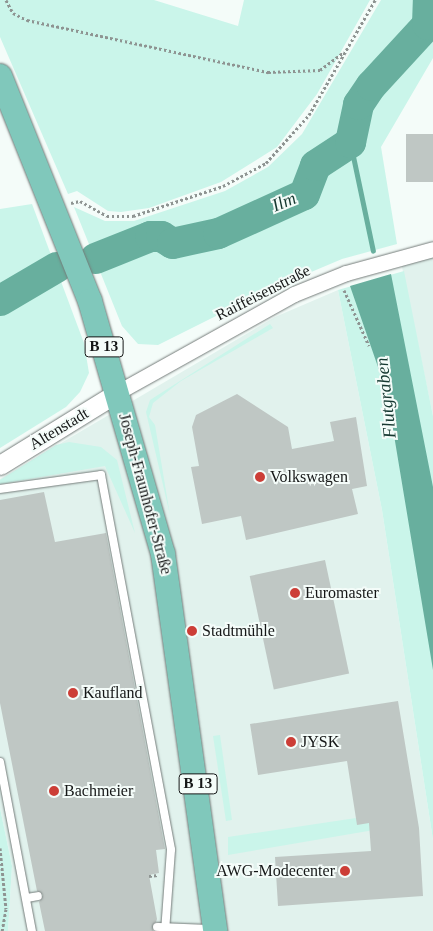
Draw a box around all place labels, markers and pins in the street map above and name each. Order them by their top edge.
place label: Volkswagen [270,467,348,487]
marker: Volkswagen [254,471,266,483]
place label: Euromaster [305,583,379,603]
marker: Euromaster [289,587,301,599]
place label: Stadtmühle [202,621,275,641]
marker: Stadtmühle [186,625,198,637]
place label: Kaufland [83,683,143,703]
marker: Kaufland [67,687,79,699]
place label: JYSK [301,732,339,752]
marker: JYSK [285,736,297,748]
place label: Bachmeier [64,781,133,801]
marker: Bachmeier [48,785,60,797]
place label: AWG-Modecenter [216,861,335,881]
marker: AWG-Modecenter [339,865,351,877]

